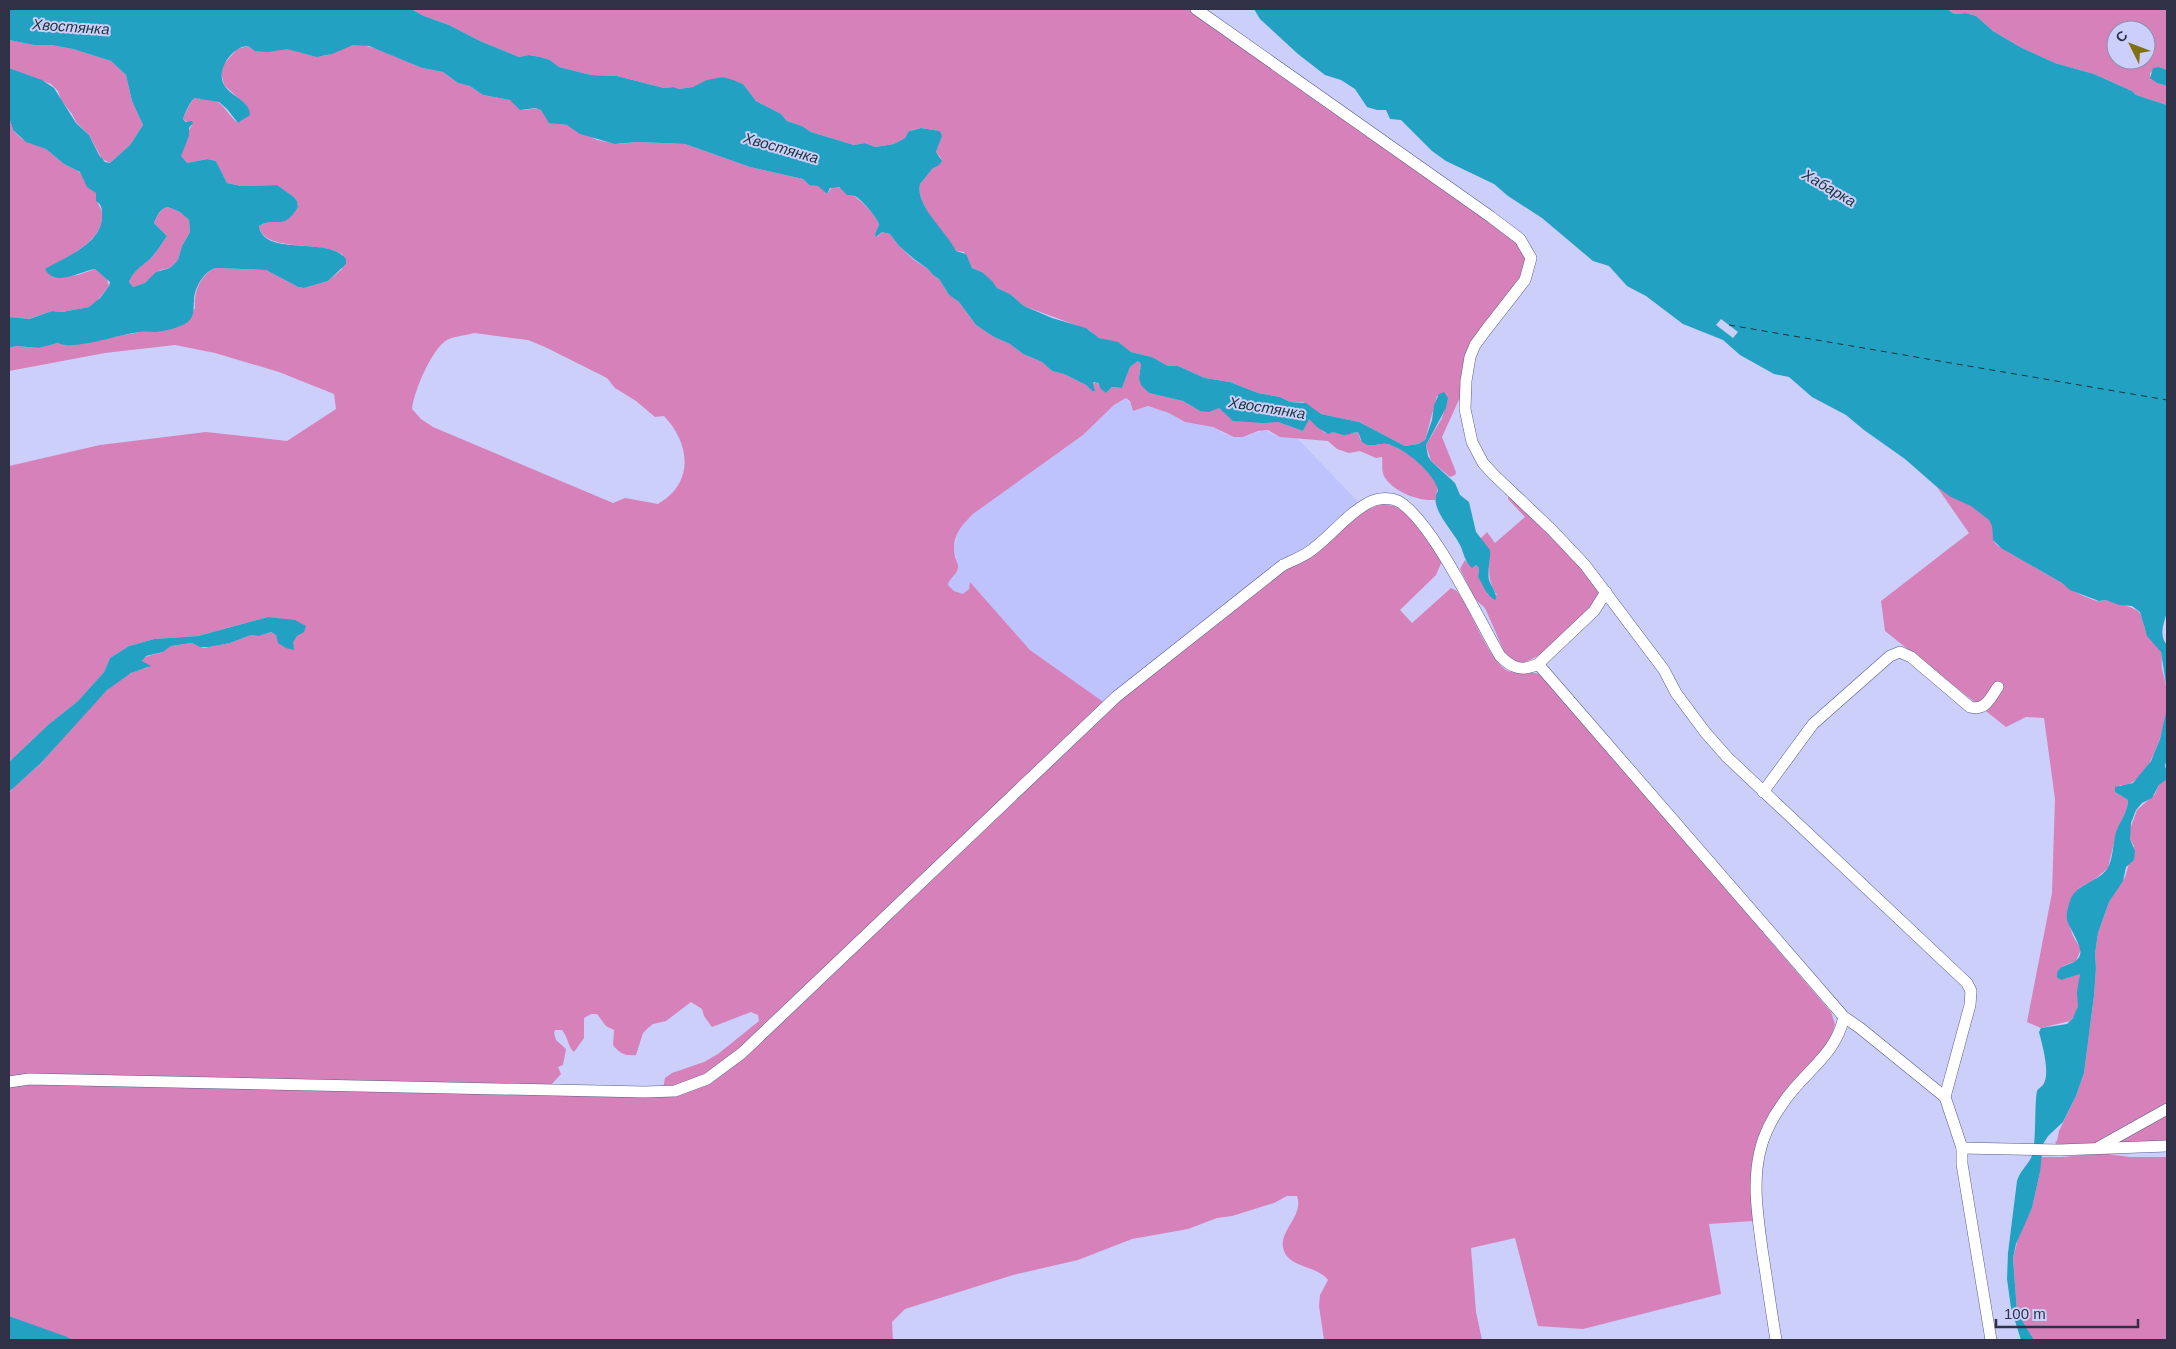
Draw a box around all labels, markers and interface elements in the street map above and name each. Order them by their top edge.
water label: Хвостянка [31,15,110,38]
north arrow [2106,20,2156,70]
text: С [2112,27,2131,45]
water label: Хвостянка [741,128,821,166]
water label: Хабарка [1799,165,1859,210]
water label: Хвостянка [1227,393,1307,422]
scale bar [1996,1296,2138,1328]
text: 100 m [2004,1305,2046,1322]

